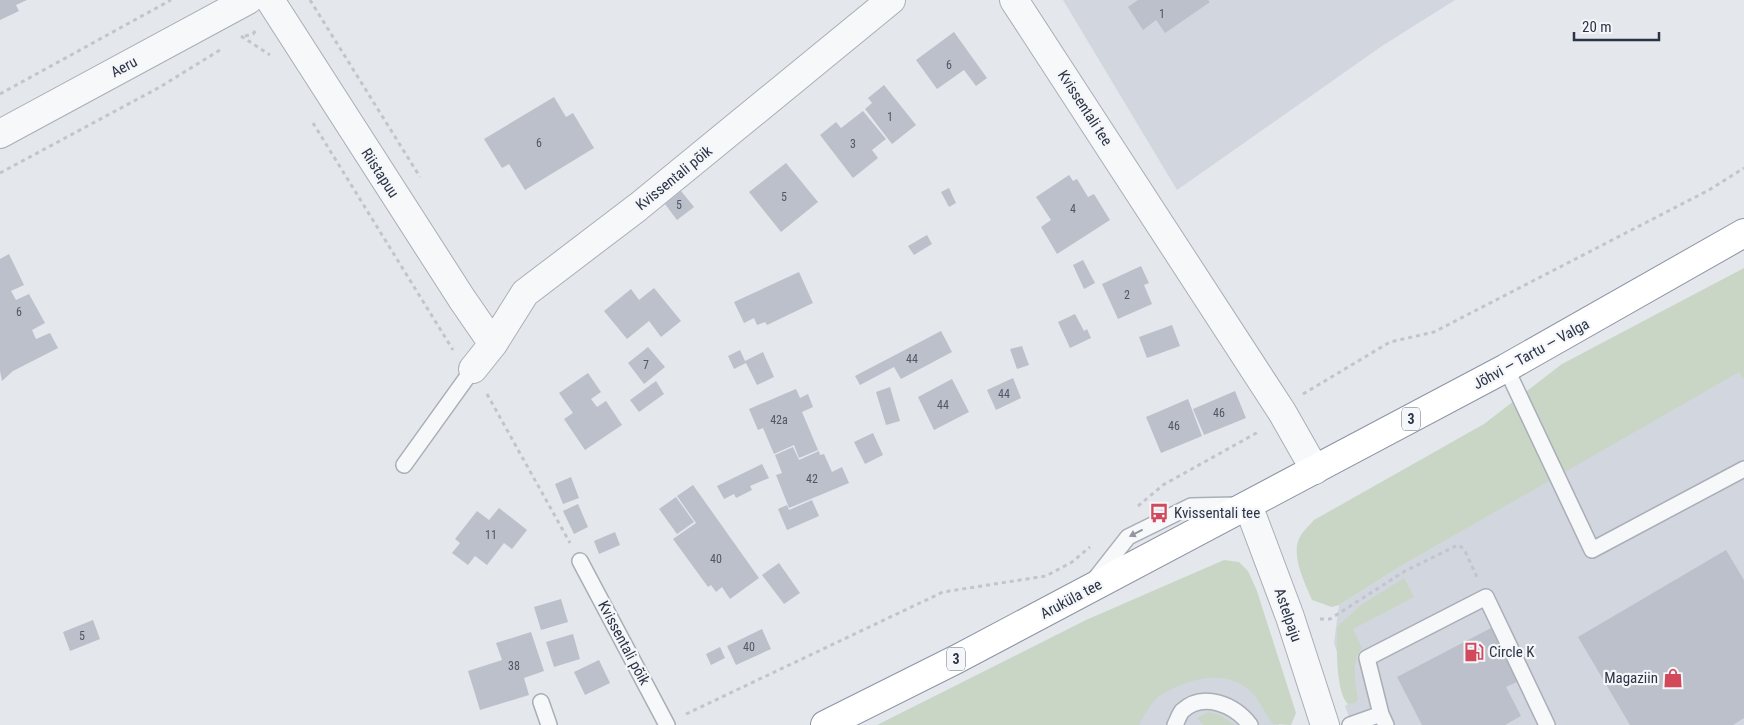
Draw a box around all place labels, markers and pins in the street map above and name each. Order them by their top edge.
bus stop icon: Kvissentali tee [1148,502,1170,524]
place label: Kvissentali tee [1174,504,1260,522]
fuel station icon: Circle K [1463,641,1485,663]
place label: Circle K [1489,643,1535,661]
shop icon: Magaziin [1662,667,1684,689]
place label: Magaziin [1604,669,1658,687]

